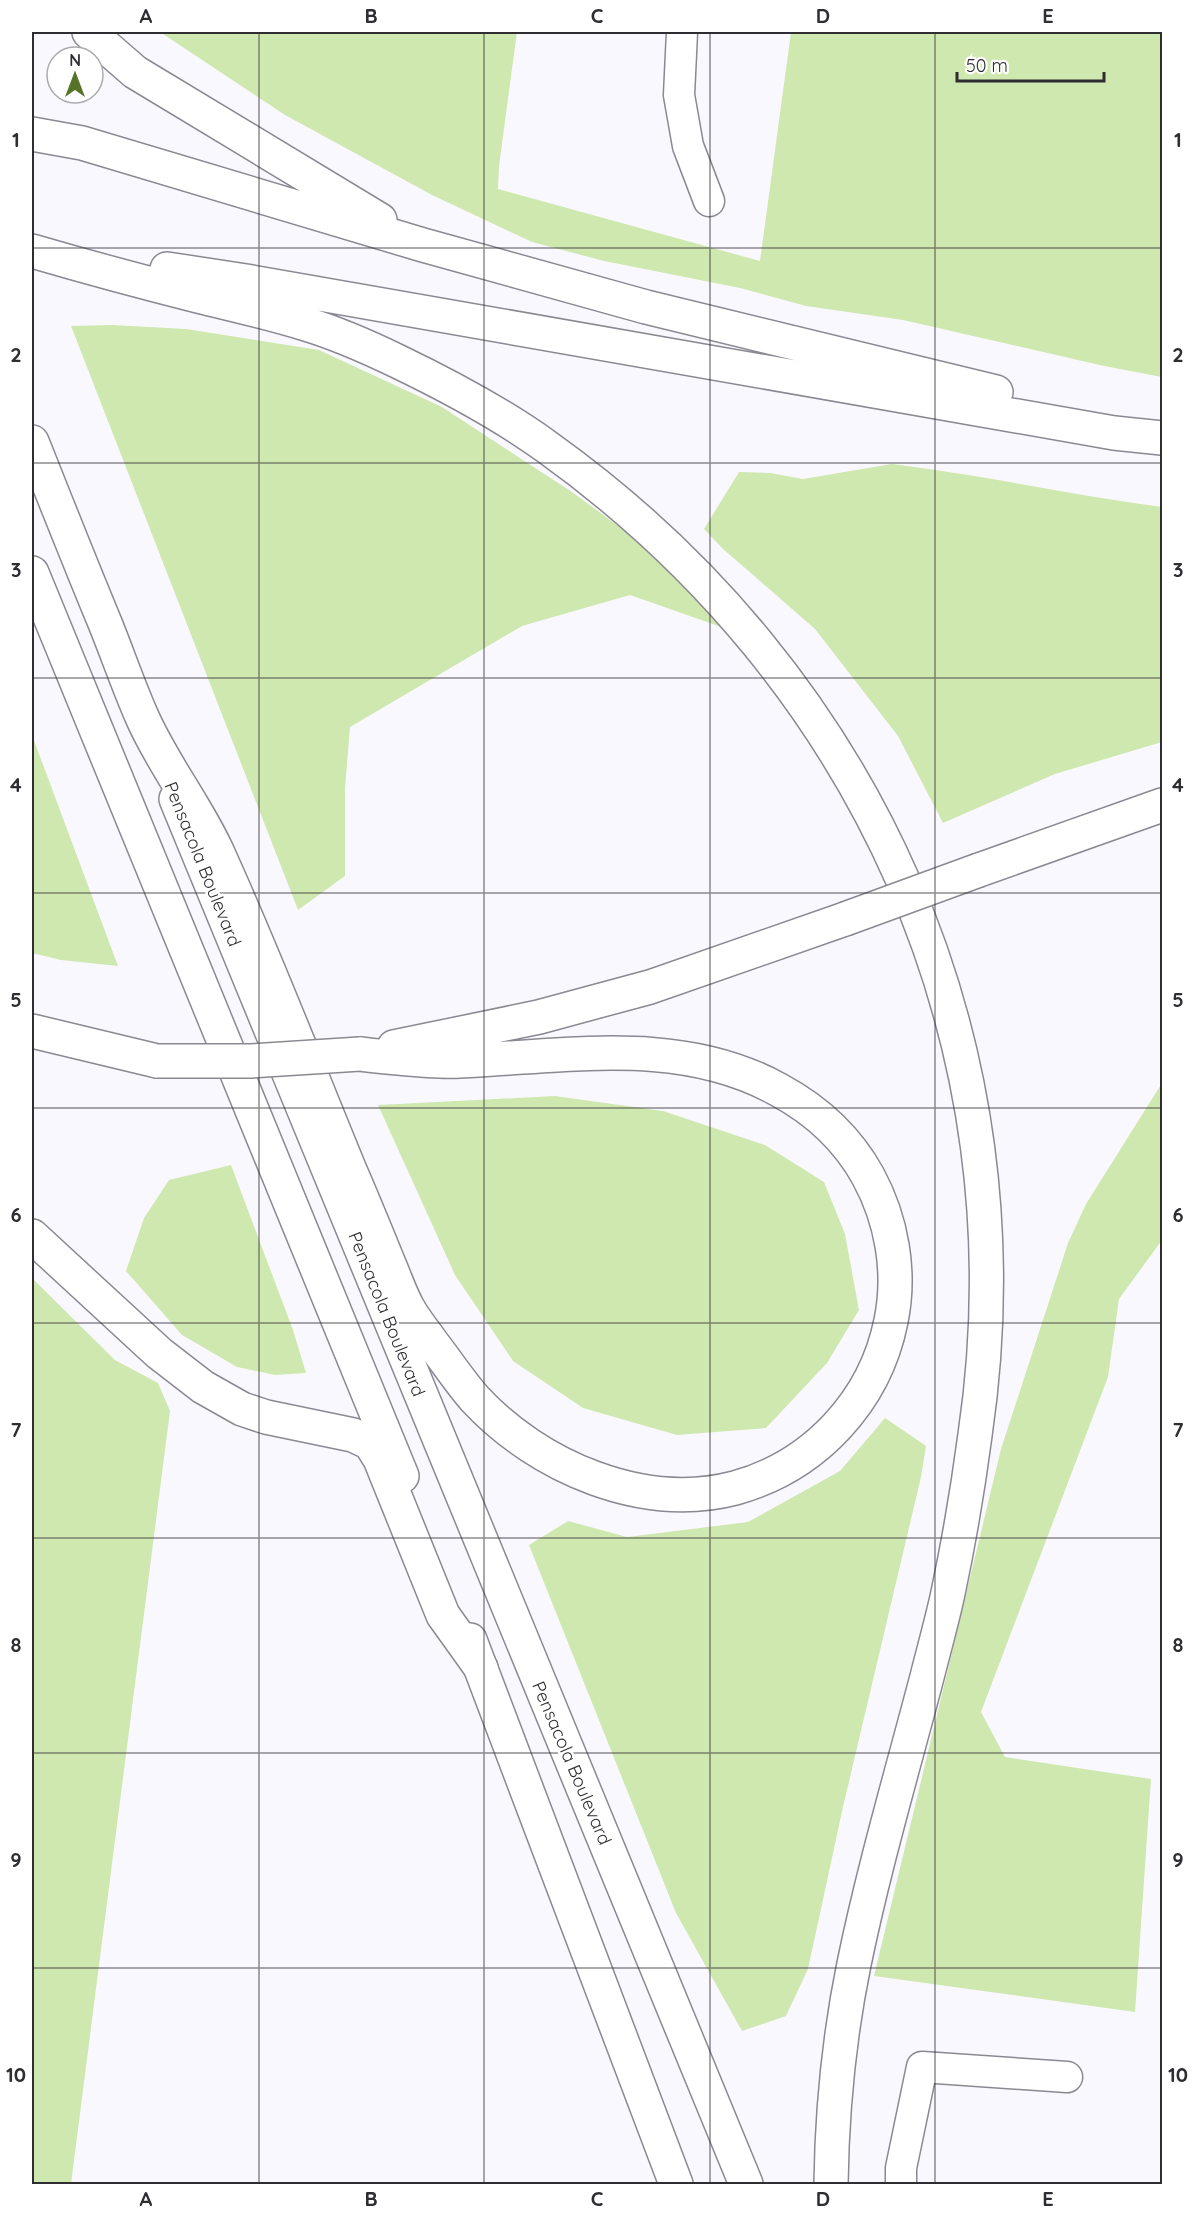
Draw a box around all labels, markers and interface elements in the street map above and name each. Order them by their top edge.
text: A [140,3,153,28]
text: B [364,3,378,28]
text: C [591,3,604,28]
text: D [816,3,830,28]
text: E [1042,3,1054,28]
north arrow [45,45,105,105]
scale bar [957,45,1104,83]
text: N [69,50,81,70]
text: 50 m [966,54,1008,77]
text: 1 [12,127,20,152]
text: 1 [1174,127,1182,152]
text: 2 [10,342,22,367]
text: 2 [1172,342,1184,367]
text: 3 [11,557,21,582]
text: 3 [1173,557,1183,582]
text: 4 [10,772,22,797]
text: 4 [1172,772,1184,797]
street label: Pensacola Boulevard [159,778,247,950]
text: 5 [10,987,22,1012]
text: 5 [1172,987,1184,1012]
text: 6 [10,1202,22,1227]
text: 6 [1172,1202,1184,1227]
street label: Pensacola Boulevard [343,1228,431,1400]
text: 7 [11,1417,22,1442]
text: 7 [1173,1417,1184,1442]
text: 8 [11,1632,22,1657]
text: 8 [1173,1632,1184,1657]
street label: Pensacola Boulevard [527,1678,617,1848]
text: 9 [10,1847,22,1872]
text: 9 [1172,1847,1184,1872]
text: 10 [6,2062,26,2087]
text: 10 [1168,2062,1188,2087]
text: A [140,2186,153,2211]
text: B [364,2186,378,2211]
text: C [591,2186,604,2211]
text: D [816,2186,830,2211]
text: E [1042,2186,1054,2211]

